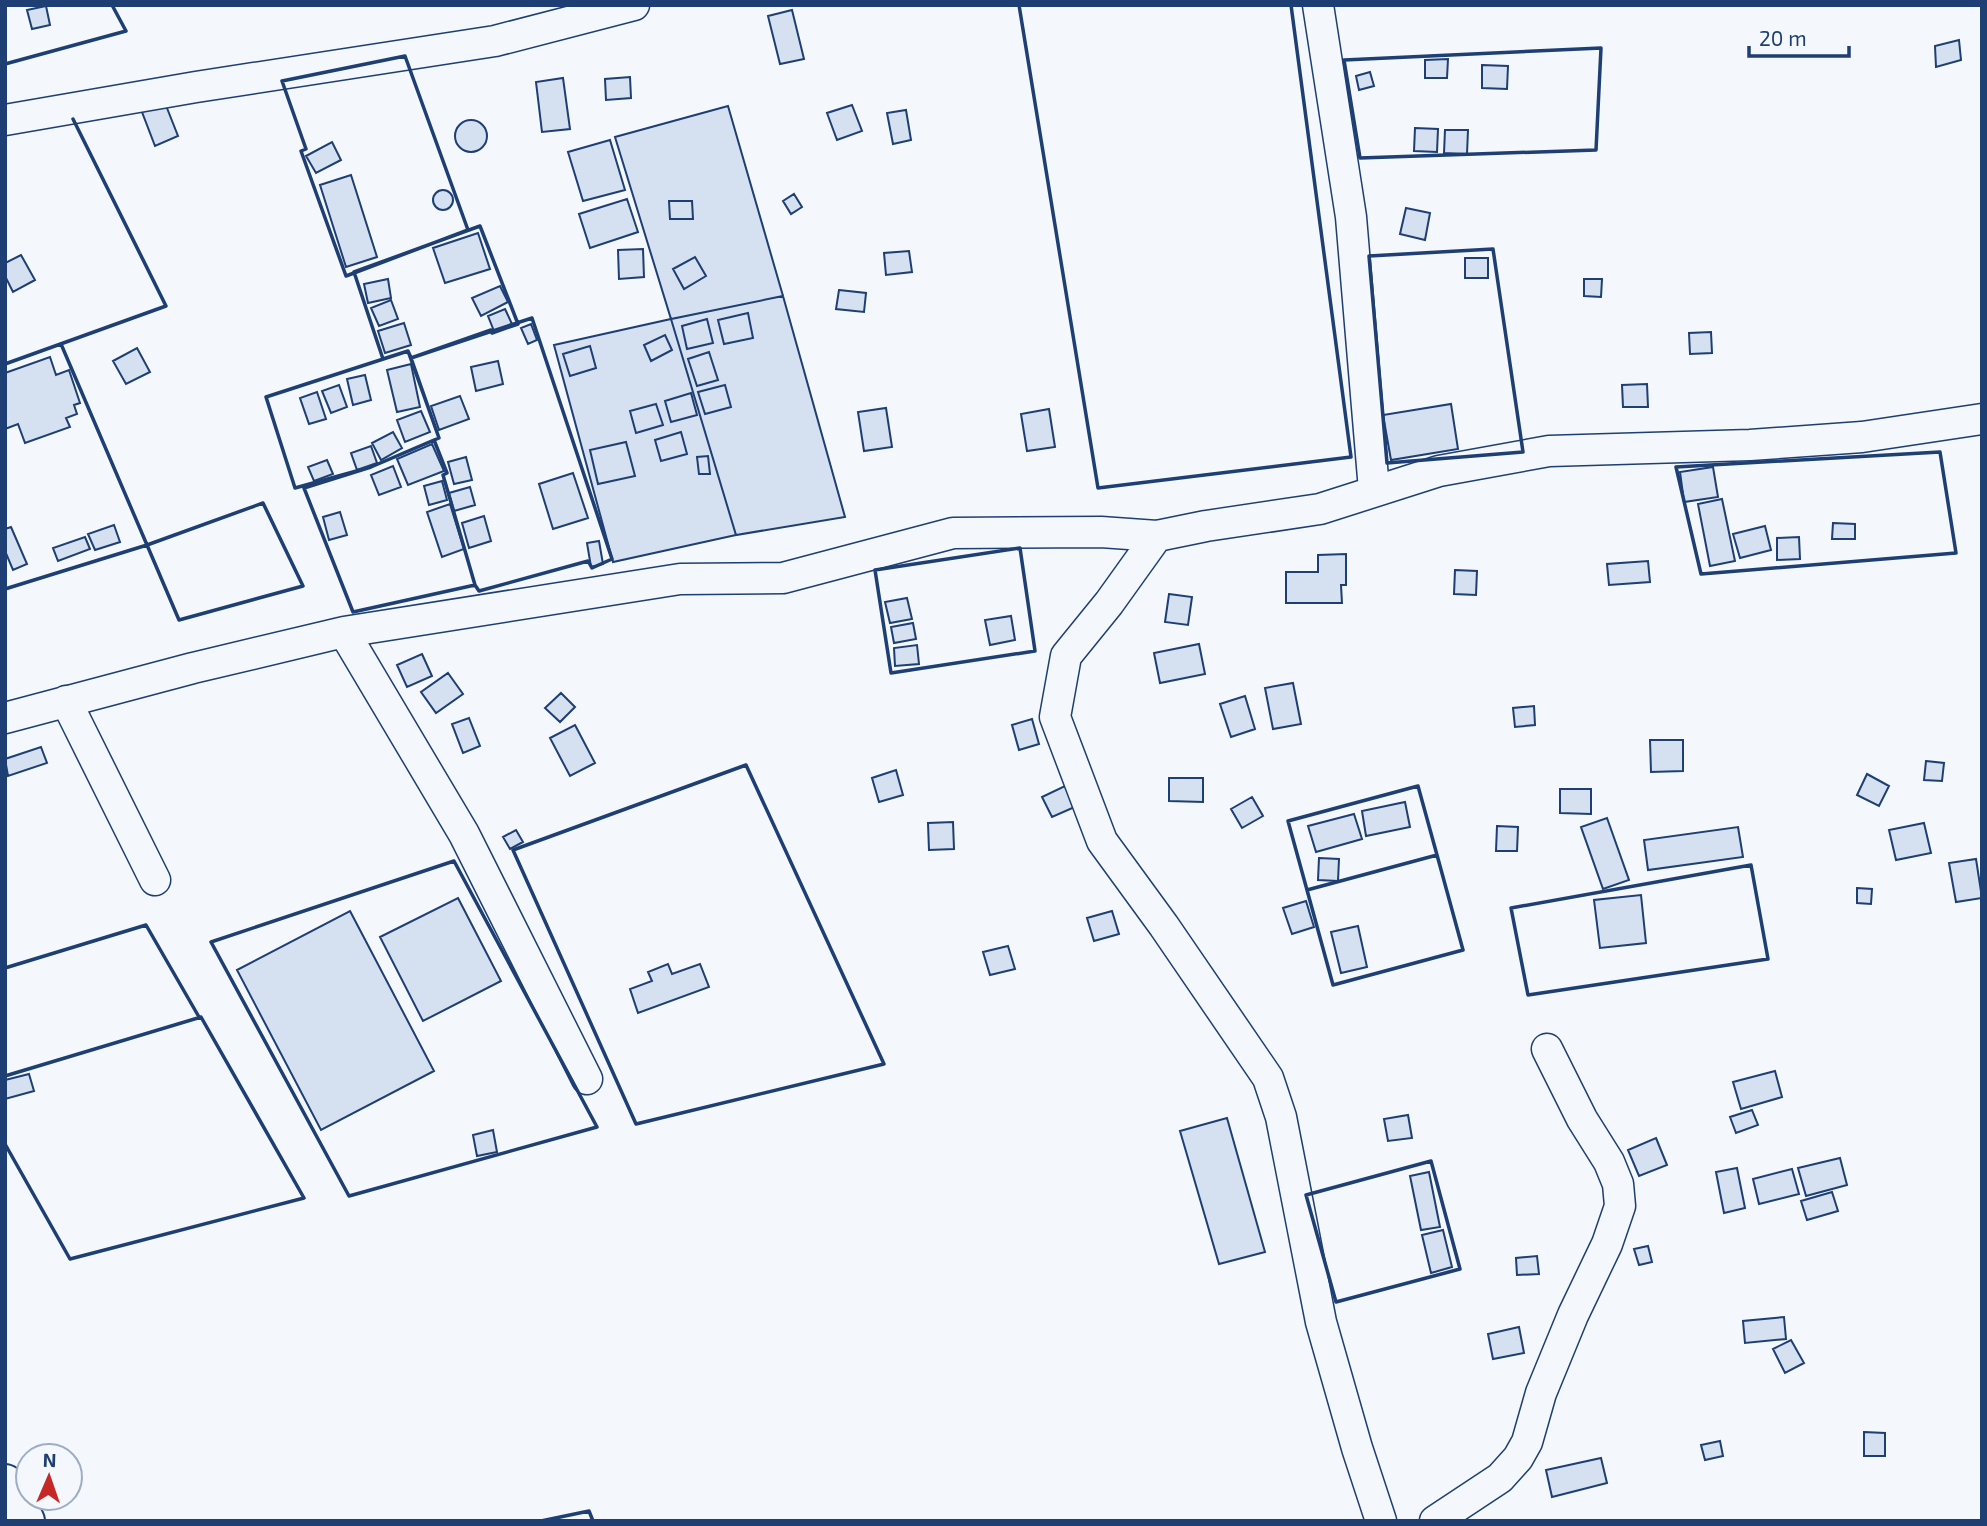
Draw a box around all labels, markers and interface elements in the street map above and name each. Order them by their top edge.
scale bar [1749,14,1849,58]
text: 20 m [1759,25,1807,50]
north arrow [14,1442,84,1512]
text: N [42,1448,57,1471]

